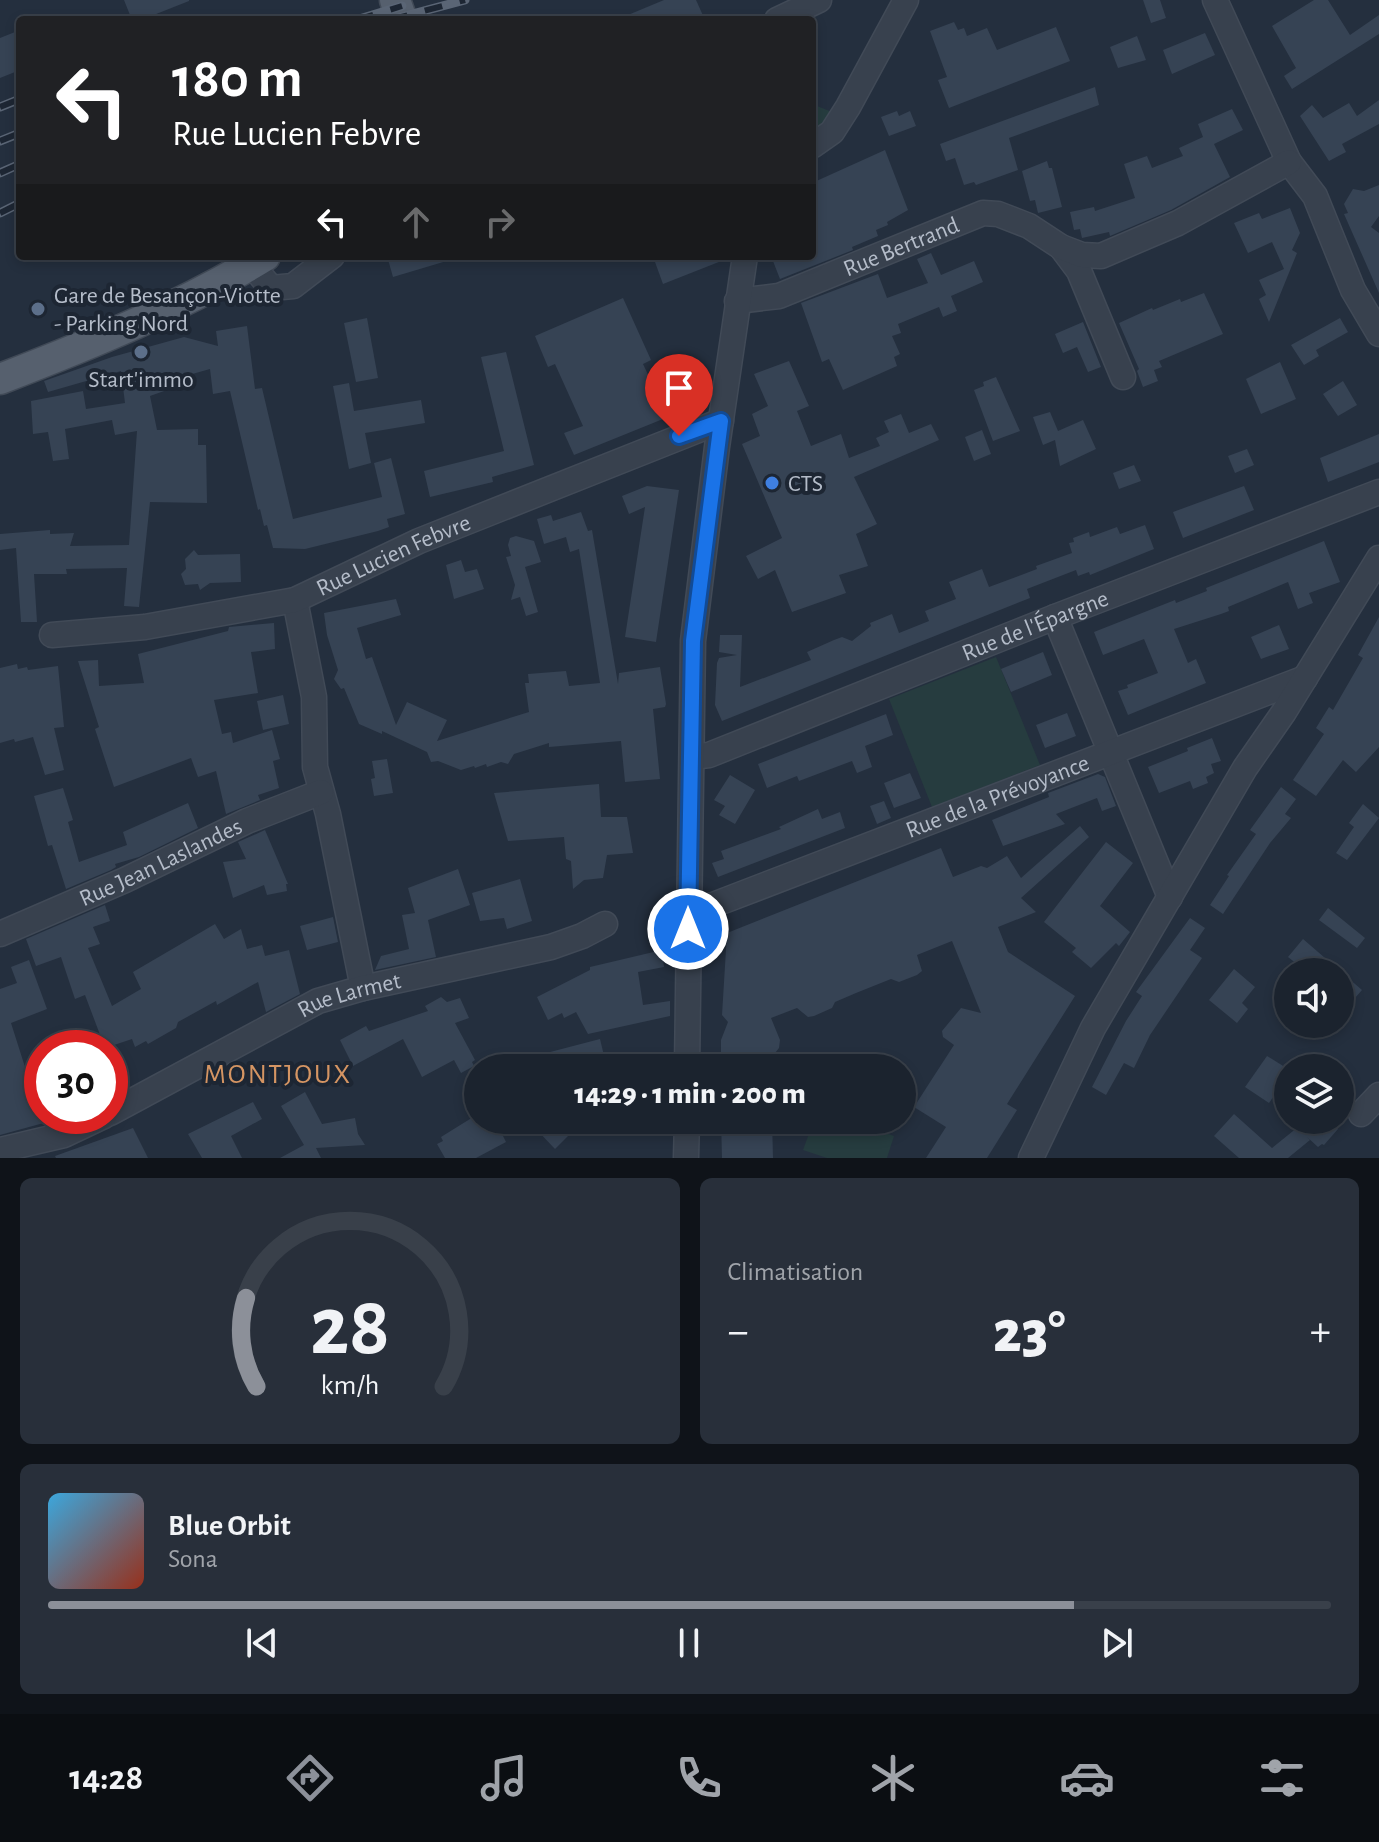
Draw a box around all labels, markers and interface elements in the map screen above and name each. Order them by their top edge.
icon: left [40,48,144,152]
text: 180 m [172,51,303,107]
text: Rue Lucien Febvre [172,116,421,152]
icon: left [310,200,354,244]
icon: ahead [394,200,438,244]
icon: right [478,200,522,244]
street label: Rue Bertrand [840,213,963,281]
place label: Gare de Besançon-Viotte - Parking Nord [54,284,281,336]
marker: Gare de Besançon-Viotte - Parking Nord [29,300,47,318]
marker: Start'immo [132,343,150,361]
pin [645,354,713,436]
icon: arrive [657,366,701,410]
place label: Start'immo [88,368,194,392]
place label: CTS [788,472,823,496]
marker: CTS [763,474,781,492]
street label: Rue Lucien Febvre [313,511,474,601]
street label: Rue de l'Épargne [959,587,1112,666]
street label: Rue de la Prévoyance [903,751,1093,843]
street label: Rue Jean Laslandes [76,814,246,911]
position arrow [646,887,730,971]
map controls [1274,958,1354,1134]
button: sound [1274,958,1354,1038]
street label: Rue Larmet [294,969,403,1023]
speed limit sign: 30 [24,1030,128,1134]
button: layers [1274,1054,1354,1134]
district label: MONTJOUX [204,1061,352,1089]
text: 14:29 · 1 min · 200 m [574,1079,806,1109]
text: Climatisation [728,1259,863,1285]
text: 28 [310,1286,390,1370]
text: 23° [993,1303,1066,1363]
text: − [728,1310,749,1354]
text: + [1310,1310,1331,1354]
text: km/h [320,1371,379,1400]
text: Blue Orbit [168,1511,291,1541]
text: Sona [168,1546,218,1572]
icon: previous [240,1621,284,1665]
icon: pause [667,1621,711,1665]
icon: next [1095,1621,1139,1665]
icon: directions [282,1750,338,1806]
icon: music [476,1750,532,1806]
icon: phone [671,1750,727,1806]
icon: climate [865,1750,921,1806]
icon: car [1059,1750,1115,1806]
icon: filters [1254,1750,1310,1806]
text: 14:28 [69,1760,143,1796]

